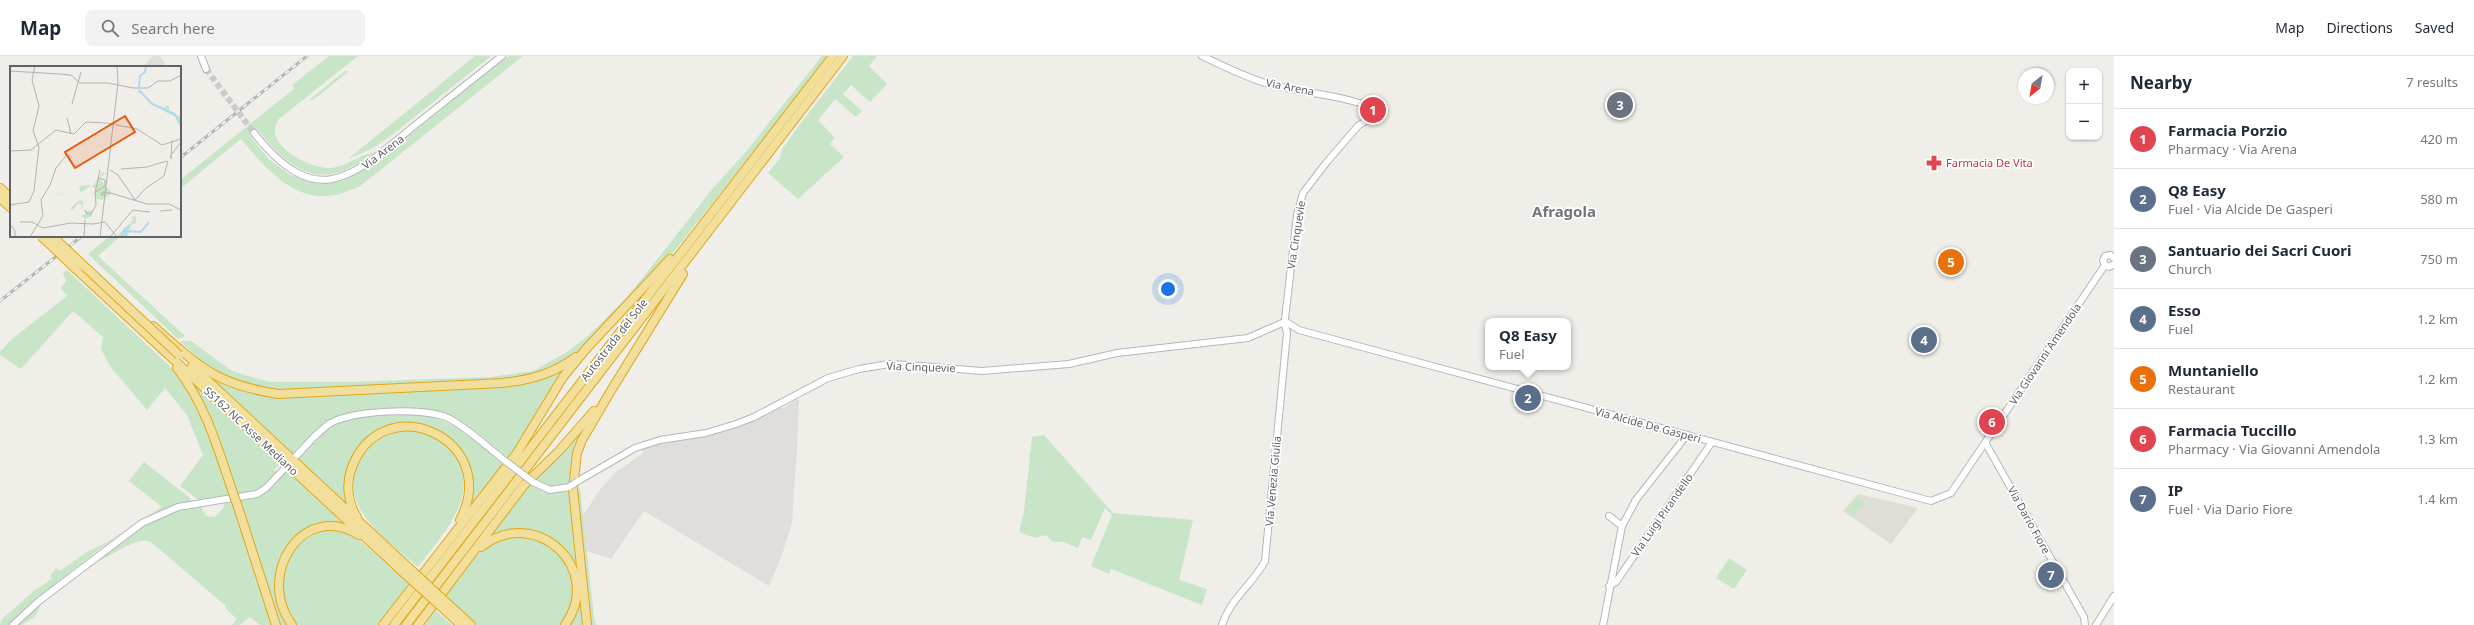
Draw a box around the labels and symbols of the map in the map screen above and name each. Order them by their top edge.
inset map [10,66,181,237]
north arrow [2018,68,2054,104]
street label: Via Arena [1265,74,1316,99]
pin: 3 [1607,90,1633,120]
pin: 1 [1360,95,1386,125]
street label: Via Arena [359,131,407,172]
pharmacy icon: Farmacia De Vita [1925,154,1943,172]
place label: Farmacia De Vita [1946,155,2033,170]
street label: Via Cinquevie [1283,200,1308,270]
district label: Afragola [1532,201,1596,221]
pin: 5 [1938,247,1964,277]
your location [1158,279,1178,299]
street label: Autostrada del Sole [577,296,650,384]
street label: Via Giovanni Amendola [2005,300,2084,407]
pin: 4 [1911,325,1937,355]
street label: Via Cinquevie [886,358,956,375]
street label: SS162 NC Asse Mediano [201,383,302,479]
pin: 2 [1515,383,1541,413]
street label: Via Alcide De Gasperi [1593,403,1703,446]
pin: 6 [1979,407,2005,437]
street label: Via Venezia Giulia [1261,435,1284,527]
street label: Via Luigi Pirandello [1627,470,1696,559]
street label: Via Dario Fiore [2005,483,2054,556]
pin: 7 [2038,560,2064,590]

